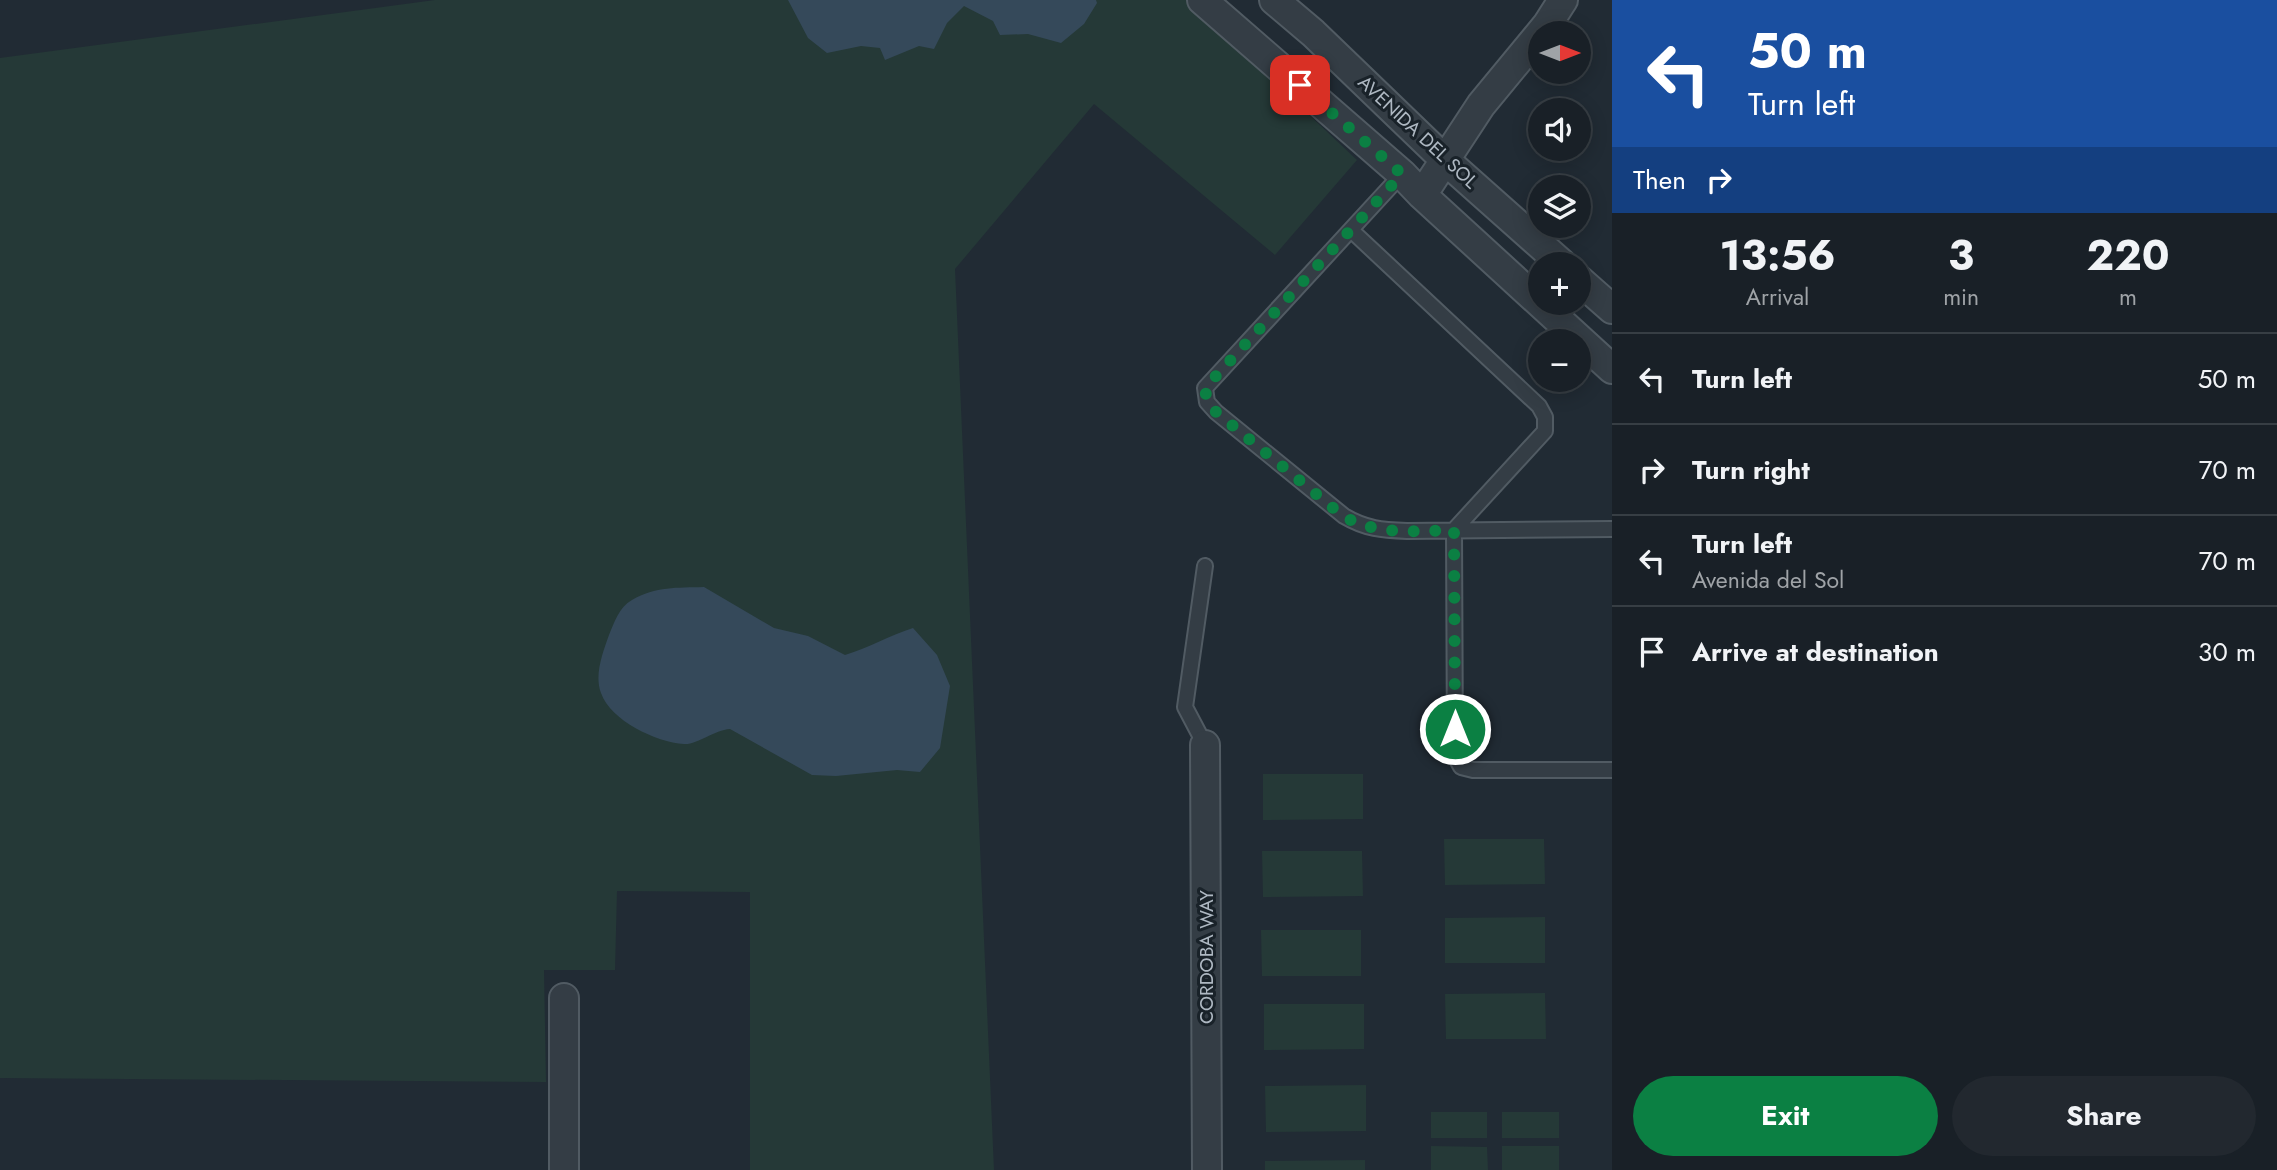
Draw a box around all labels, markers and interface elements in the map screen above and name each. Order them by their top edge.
text: 50 m [1748,16,1867,86]
north arrow [1528,21,1591,84]
map controls [1528,21,1591,392]
icon: left [1633,28,1724,119]
pin [1270,55,1330,115]
icon: arrive [1281,66,1319,104]
street label: AVENIDA DEL SOL [1352,69,1484,195]
text: Turn left [1748,81,1855,127]
button: sound [1528,98,1591,161]
text: Then [1633,161,1686,199]
icon: right [1700,161,1738,199]
button: layers [1528,175,1591,238]
text: 13:56 [1719,225,1836,286]
text: 3 [1948,225,1974,286]
text: 220 [2087,225,2170,286]
button: + [1528,252,1591,315]
text: Arrival [1746,280,1809,314]
text: min [1943,280,1979,314]
text: m [2119,280,2137,314]
button: − [1528,329,1591,392]
icon: left [1633,360,1671,398]
text: Turn left [1692,360,1792,398]
text: 50 m [2198,360,2256,398]
icon: right [1633,451,1671,489]
text: Turn right [1692,451,1810,489]
text: 70 m [2199,451,2256,489]
text: Turn left [1692,525,1792,563]
icon: left [1633,542,1671,580]
text: 70 m [2199,542,2256,580]
text: Avenida del Sol [1692,563,1844,597]
icon: arrive [1633,633,1671,671]
text: Arrive at destination [1692,633,1939,671]
text: 30 m [2198,633,2256,671]
position arrow [1418,692,1492,766]
street label: CORDOBA WAY [1193,890,1220,1024]
button: Exit [1633,1076,1938,1156]
button: Share [1952,1076,2256,1156]

